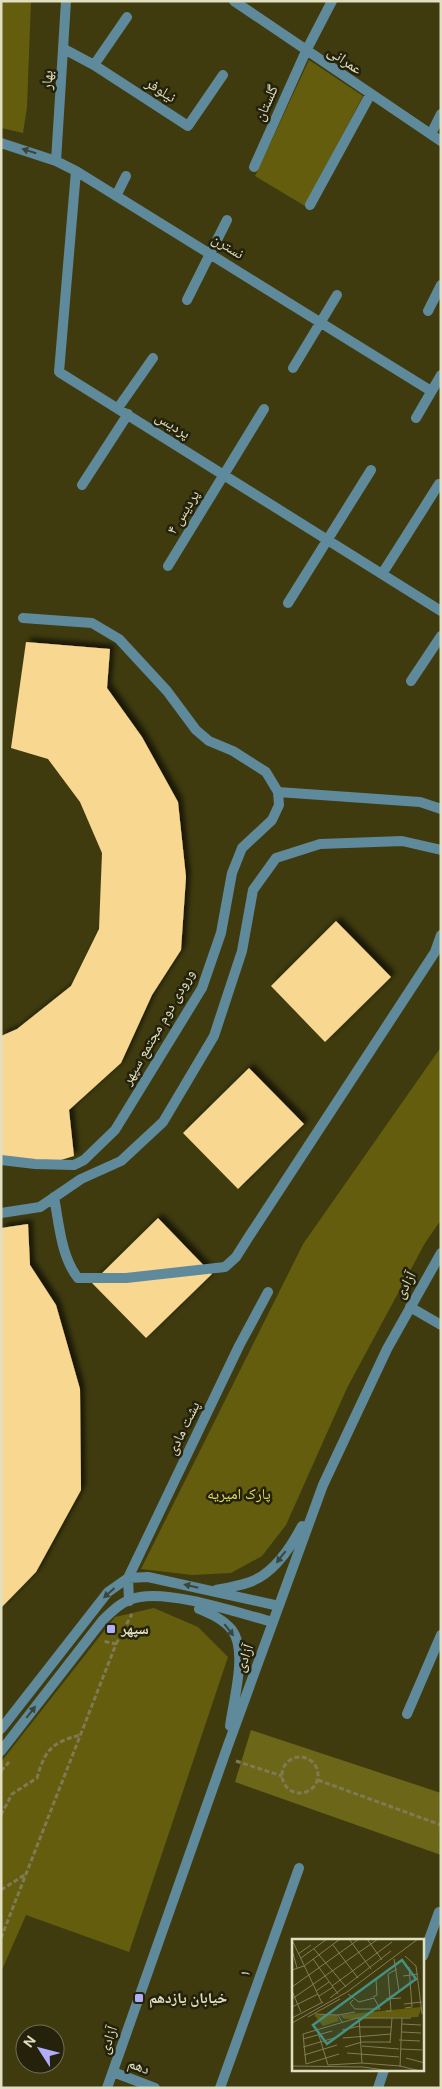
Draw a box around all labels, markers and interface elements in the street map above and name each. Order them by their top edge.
street label: عمرانی [324,41,367,79]
street label: بهار [36,70,58,91]
street label: نیلوفر [141,72,180,107]
street label: گلستان [249,81,283,124]
one-way arrow [21,147,36,155]
street label: نسترن [208,228,248,264]
street label: پردیس [152,406,194,444]
street label: پردیس ۴ [162,486,204,538]
street label: ورودی دوم مجتمع سپهر [116,965,199,1089]
street label: آزادی [389,1267,421,1302]
street label: پشت مادی [161,1398,205,1458]
park label: پارک امیریه [207,1484,271,1504]
one-way arrow [276,1550,287,1563]
one-way arrow [184,1582,199,1590]
one-way arrow [104,1587,116,1599]
place label: سپهر [120,1619,149,1639]
marker: سپهر [105,1623,117,1635]
one-way arrow [224,1623,234,1637]
street label: آزادی [230,1640,259,1675]
one-way arrow [26,1706,36,1719]
inset map [292,1939,424,2072]
street label: ۱ [234,1966,256,1980]
place label: خیابان یازدهم [149,1988,227,2008]
marker: خیابان یازدهم [133,1992,145,2004]
street label: آزادی [94,2022,122,2057]
north arrow [15,2024,65,2074]
text: N [19,2032,40,2051]
street label: دهم [125,2053,153,2079]

